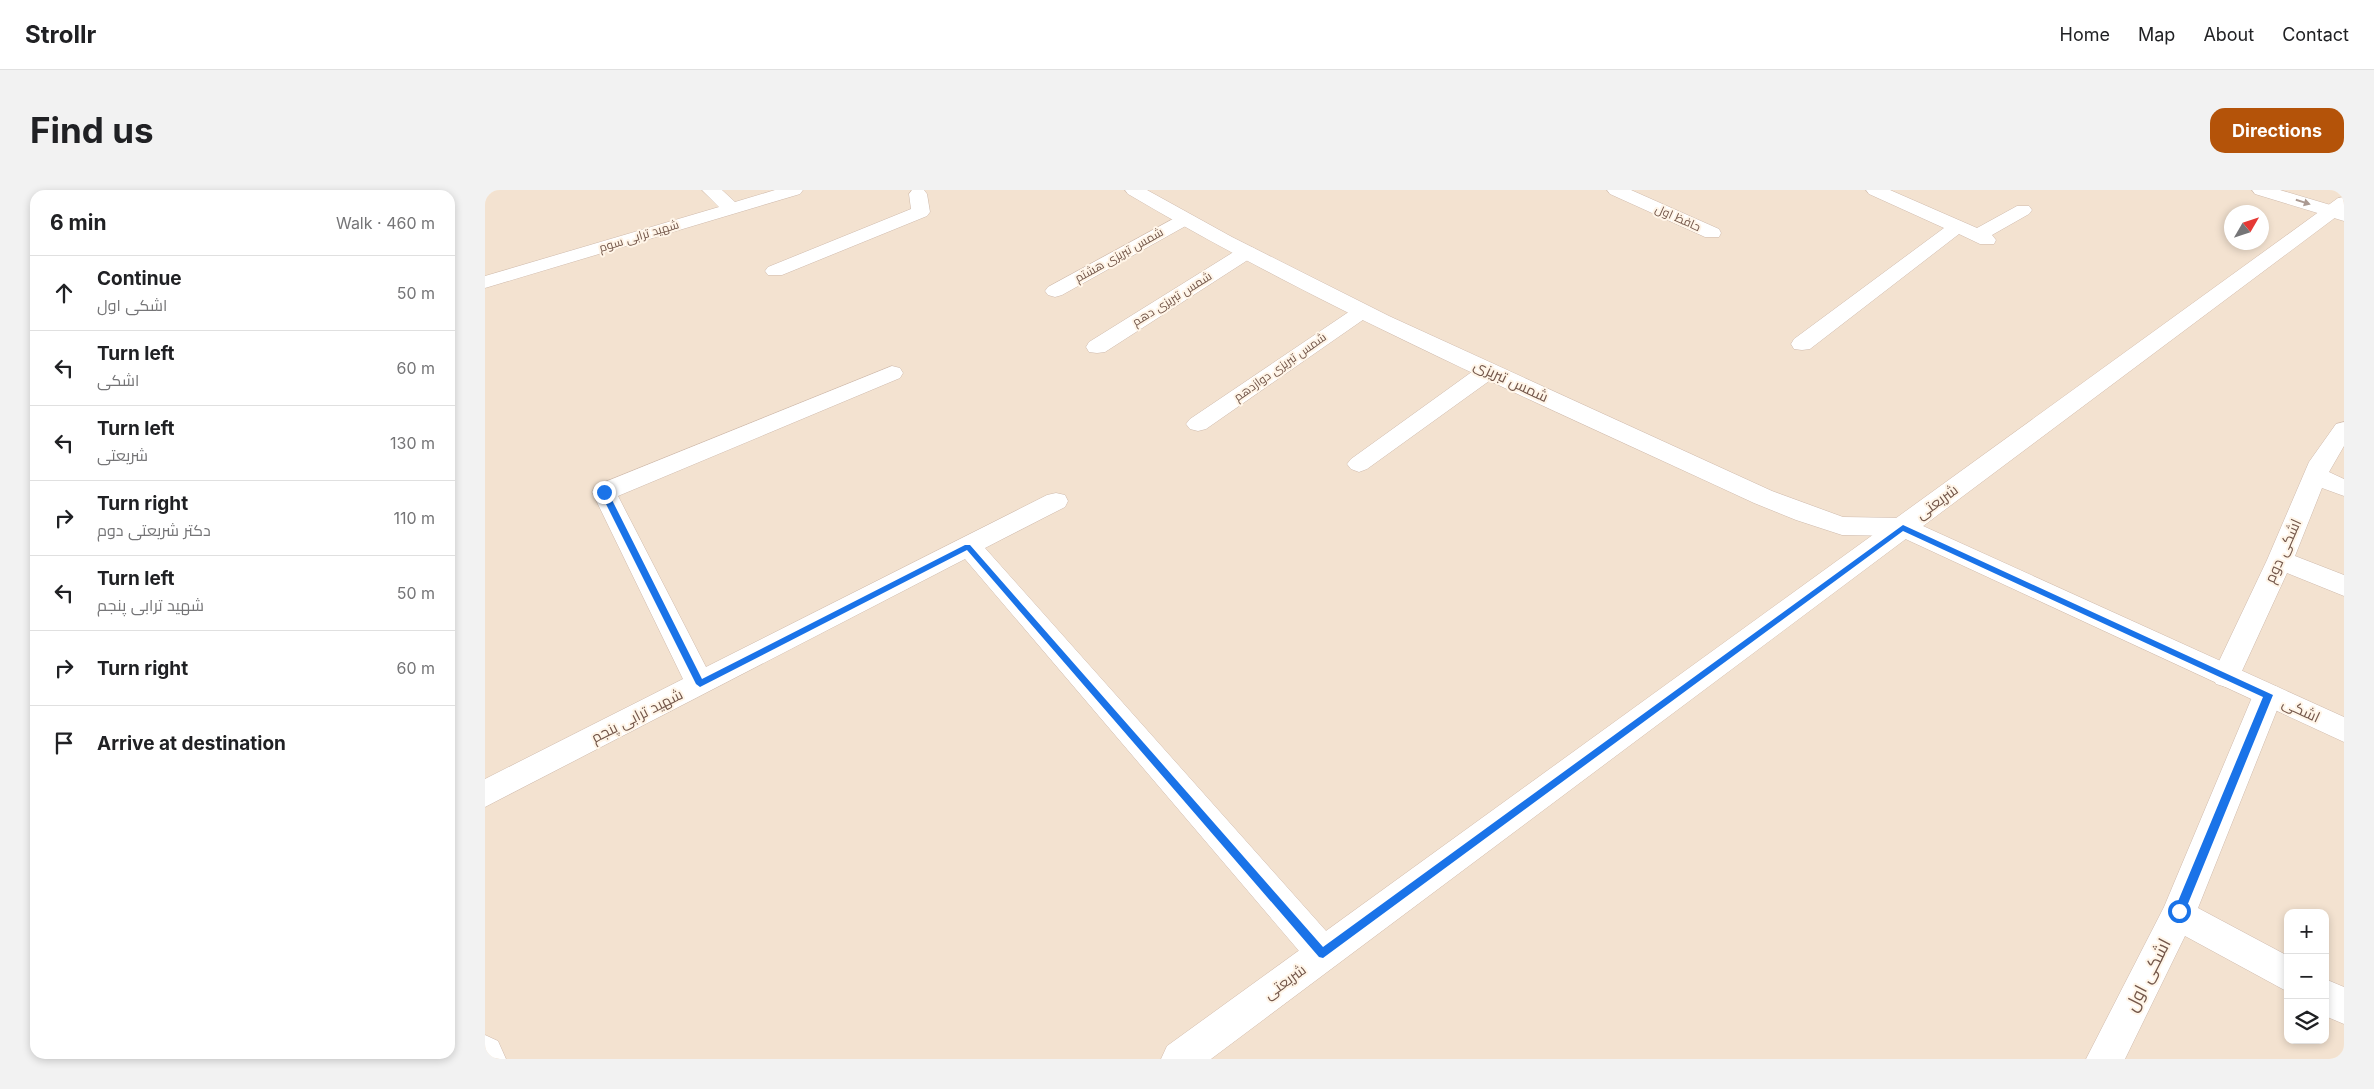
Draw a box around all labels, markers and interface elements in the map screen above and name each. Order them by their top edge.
text: Strollr [25,20,96,49]
text: Home [2060,24,2110,45]
text: Map [2138,24,2175,45]
text: About [2203,24,2254,45]
text: Contact [2282,24,2349,45]
button: Directions [2210,108,2344,153]
text: Find us [30,109,154,151]
one-way arrow [2295,199,2310,207]
street label: حافظ اول [1653,201,1703,234]
north arrow [2224,205,2269,250]
text: 6 min [50,210,107,235]
text: Walk · 460 m [336,213,435,233]
street label: شهید ترابی سوم [597,216,681,256]
street label: شمس تبریزی هشتم [1072,224,1166,286]
text: Continue [97,267,182,290]
street label: شمس تبریزی دهم [1129,268,1215,330]
icon: ahead [50,279,78,307]
text: 50 m [397,283,435,303]
text: اشکی اول [97,295,167,315]
street label: شمس تبریزی دوازدهم [1231,329,1330,405]
text: Turn left [97,342,175,365]
icon: left [50,354,78,382]
street label: شمس تبریزی [1470,355,1552,407]
text: 60 m [396,358,435,378]
text: اشکی [97,370,139,390]
text: Turn left [97,417,175,440]
icon: left [50,429,78,457]
text: 130 m [390,433,435,453]
text: شریعتی [97,445,148,465]
street label: شریعتی [1912,480,1962,524]
route end [593,481,616,504]
text: Turn right [97,492,188,515]
icon: right [50,504,78,532]
text: 110 m [393,508,435,528]
street label: اشکی دوم [2260,516,2306,586]
text: دکتر شریعتی دوم [97,520,211,540]
text: Turn left [97,567,175,590]
icon: left [50,579,78,607]
text: 50 m [397,583,435,603]
text: شهید ترابی پنجم [97,595,204,615]
icon: right [50,654,78,682]
text: Turn right [97,657,188,680]
text: 60 m [396,658,435,678]
street label: شهید ترابی پنجم [588,684,686,748]
street label: اشکی [2279,693,2323,727]
icon: arrive [50,729,78,757]
text: Arrive at destination [97,732,286,755]
route start [2168,900,2191,923]
map controls [2284,909,2329,1044]
button: + [2284,909,2329,954]
street label: اشکی اول [2120,935,2176,1015]
button: − [2284,954,2329,999]
street label: شریعتی [1260,960,1310,1004]
button: layers [2284,999,2329,1044]

